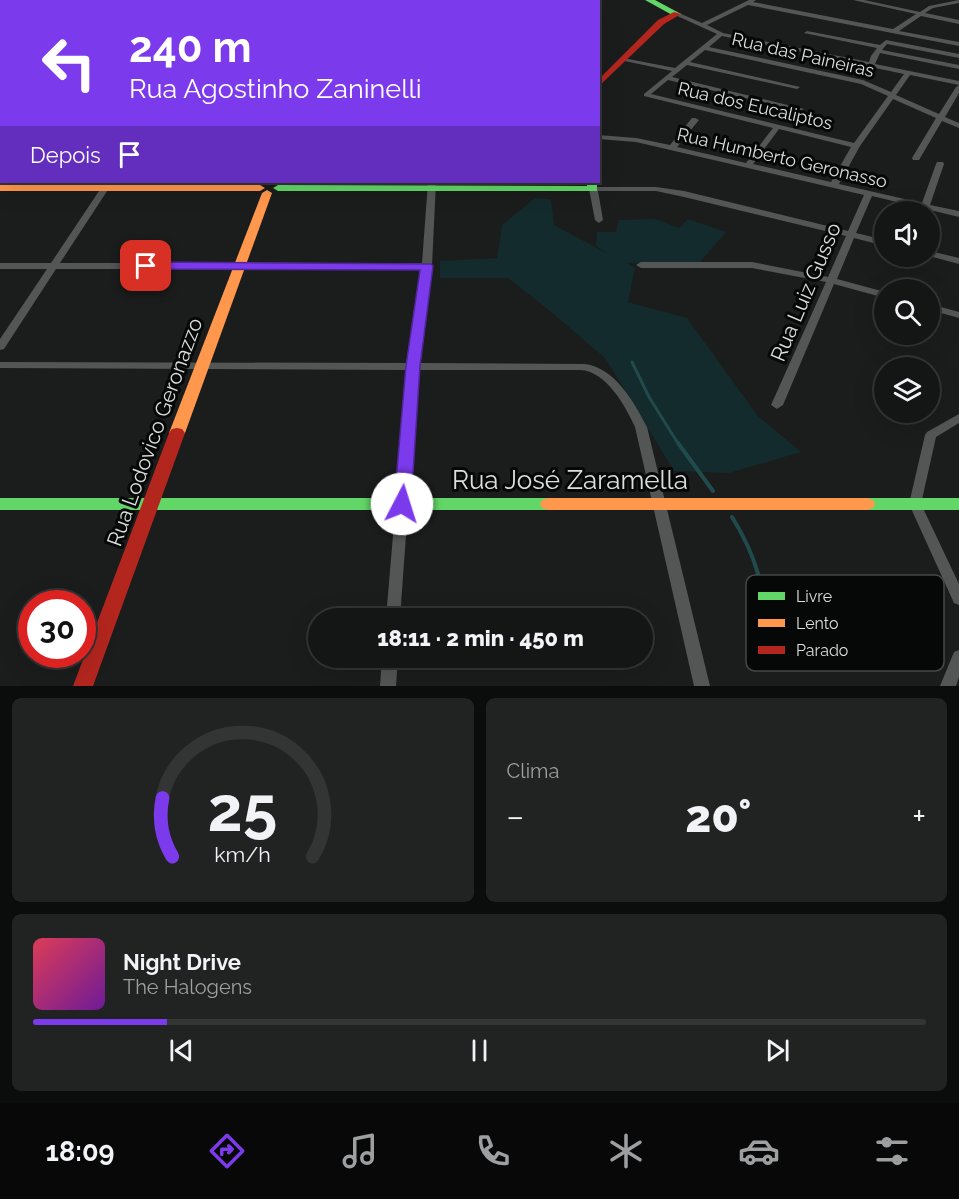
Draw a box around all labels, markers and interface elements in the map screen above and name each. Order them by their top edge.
text: 240 m [129,23,252,72]
icon: left [30,24,108,102]
street label: Rua das Paineiras [730,28,877,81]
text: Rua Agostinho Zaninelli [129,73,422,104]
street label: Rua dos Eucaliptos [676,78,835,134]
street label: Rua Humberto Geronasso [675,123,889,192]
icon: arrive [113,138,146,171]
text: Depois [30,142,101,168]
map controls [874,201,940,423]
button: sound [874,201,940,267]
street label: Rua Luiz Gusso [765,219,846,365]
pin [120,240,171,291]
icon: arrive [129,249,162,282]
button: search [874,279,940,345]
street label: Rua Lodovico Geronazzo [102,314,208,549]
button: layers [874,357,940,423]
street label: Rua José Zaramella [452,465,688,495]
position arrow [370,472,434,536]
legend [746,575,944,671]
text: Livre [796,587,832,606]
speed limit sign: 30 [18,590,96,668]
text: Lento [796,614,839,633]
text: 18:11 · 2 min · 450 m [377,625,584,651]
text: Parado [796,641,848,660]
text: Clima [507,759,559,783]
text: 25 [208,772,278,846]
text: 20° [685,790,751,843]
text: − [507,797,524,836]
text: + [912,797,926,836]
text: km/h [214,842,271,867]
text: Night Drive [123,949,241,975]
text: The Halogens [123,975,252,999]
icon: previous [165,1034,198,1067]
icon: pause [463,1034,496,1067]
icon: next [761,1034,794,1067]
icon: directions [206,1130,248,1172]
icon: music [339,1130,381,1172]
icon: phone [472,1130,514,1172]
icon: climate [605,1130,647,1172]
icon: car [738,1130,780,1172]
icon: filters [871,1130,913,1172]
text: 18:09 [46,1136,114,1167]

